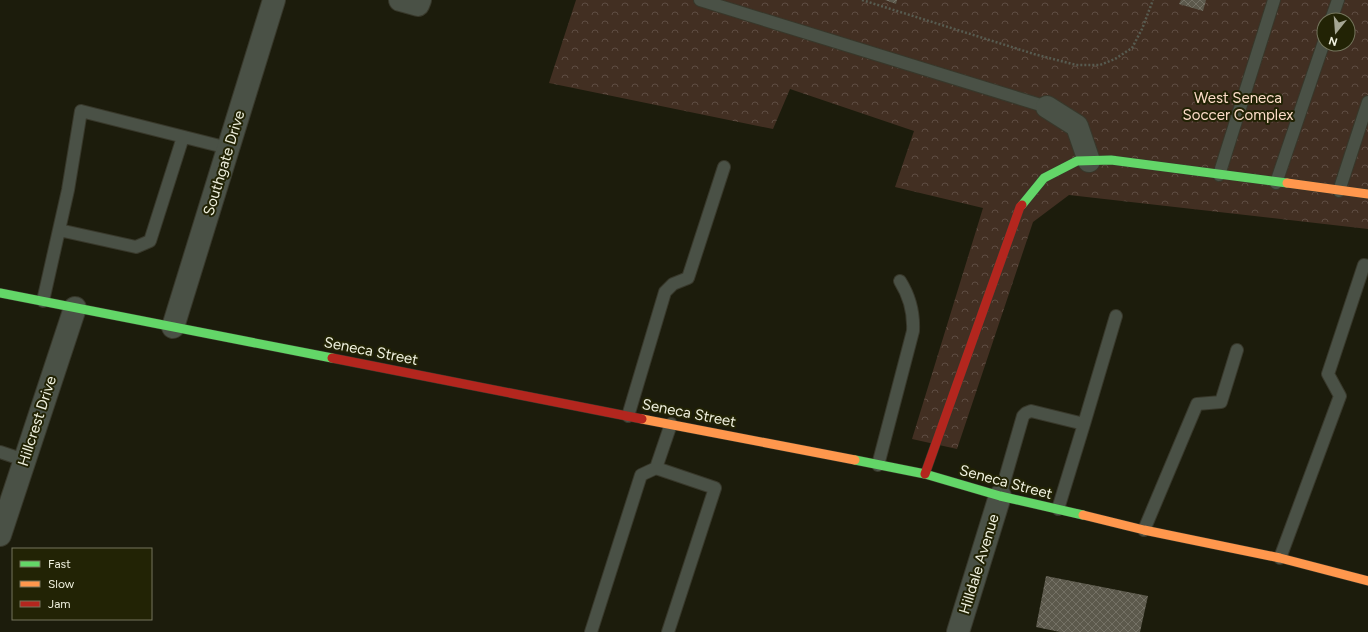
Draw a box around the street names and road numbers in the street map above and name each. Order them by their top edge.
street label: Southgate Drive [199,108,249,218]
street label: Seneca Street [322,333,420,369]
street label: Hillcrest Drive [14,374,60,468]
street label: Seneca Street [640,395,738,431]
street label: Seneca Street [958,461,1055,503]
street label: Hilldale Avenue [955,512,1003,616]

